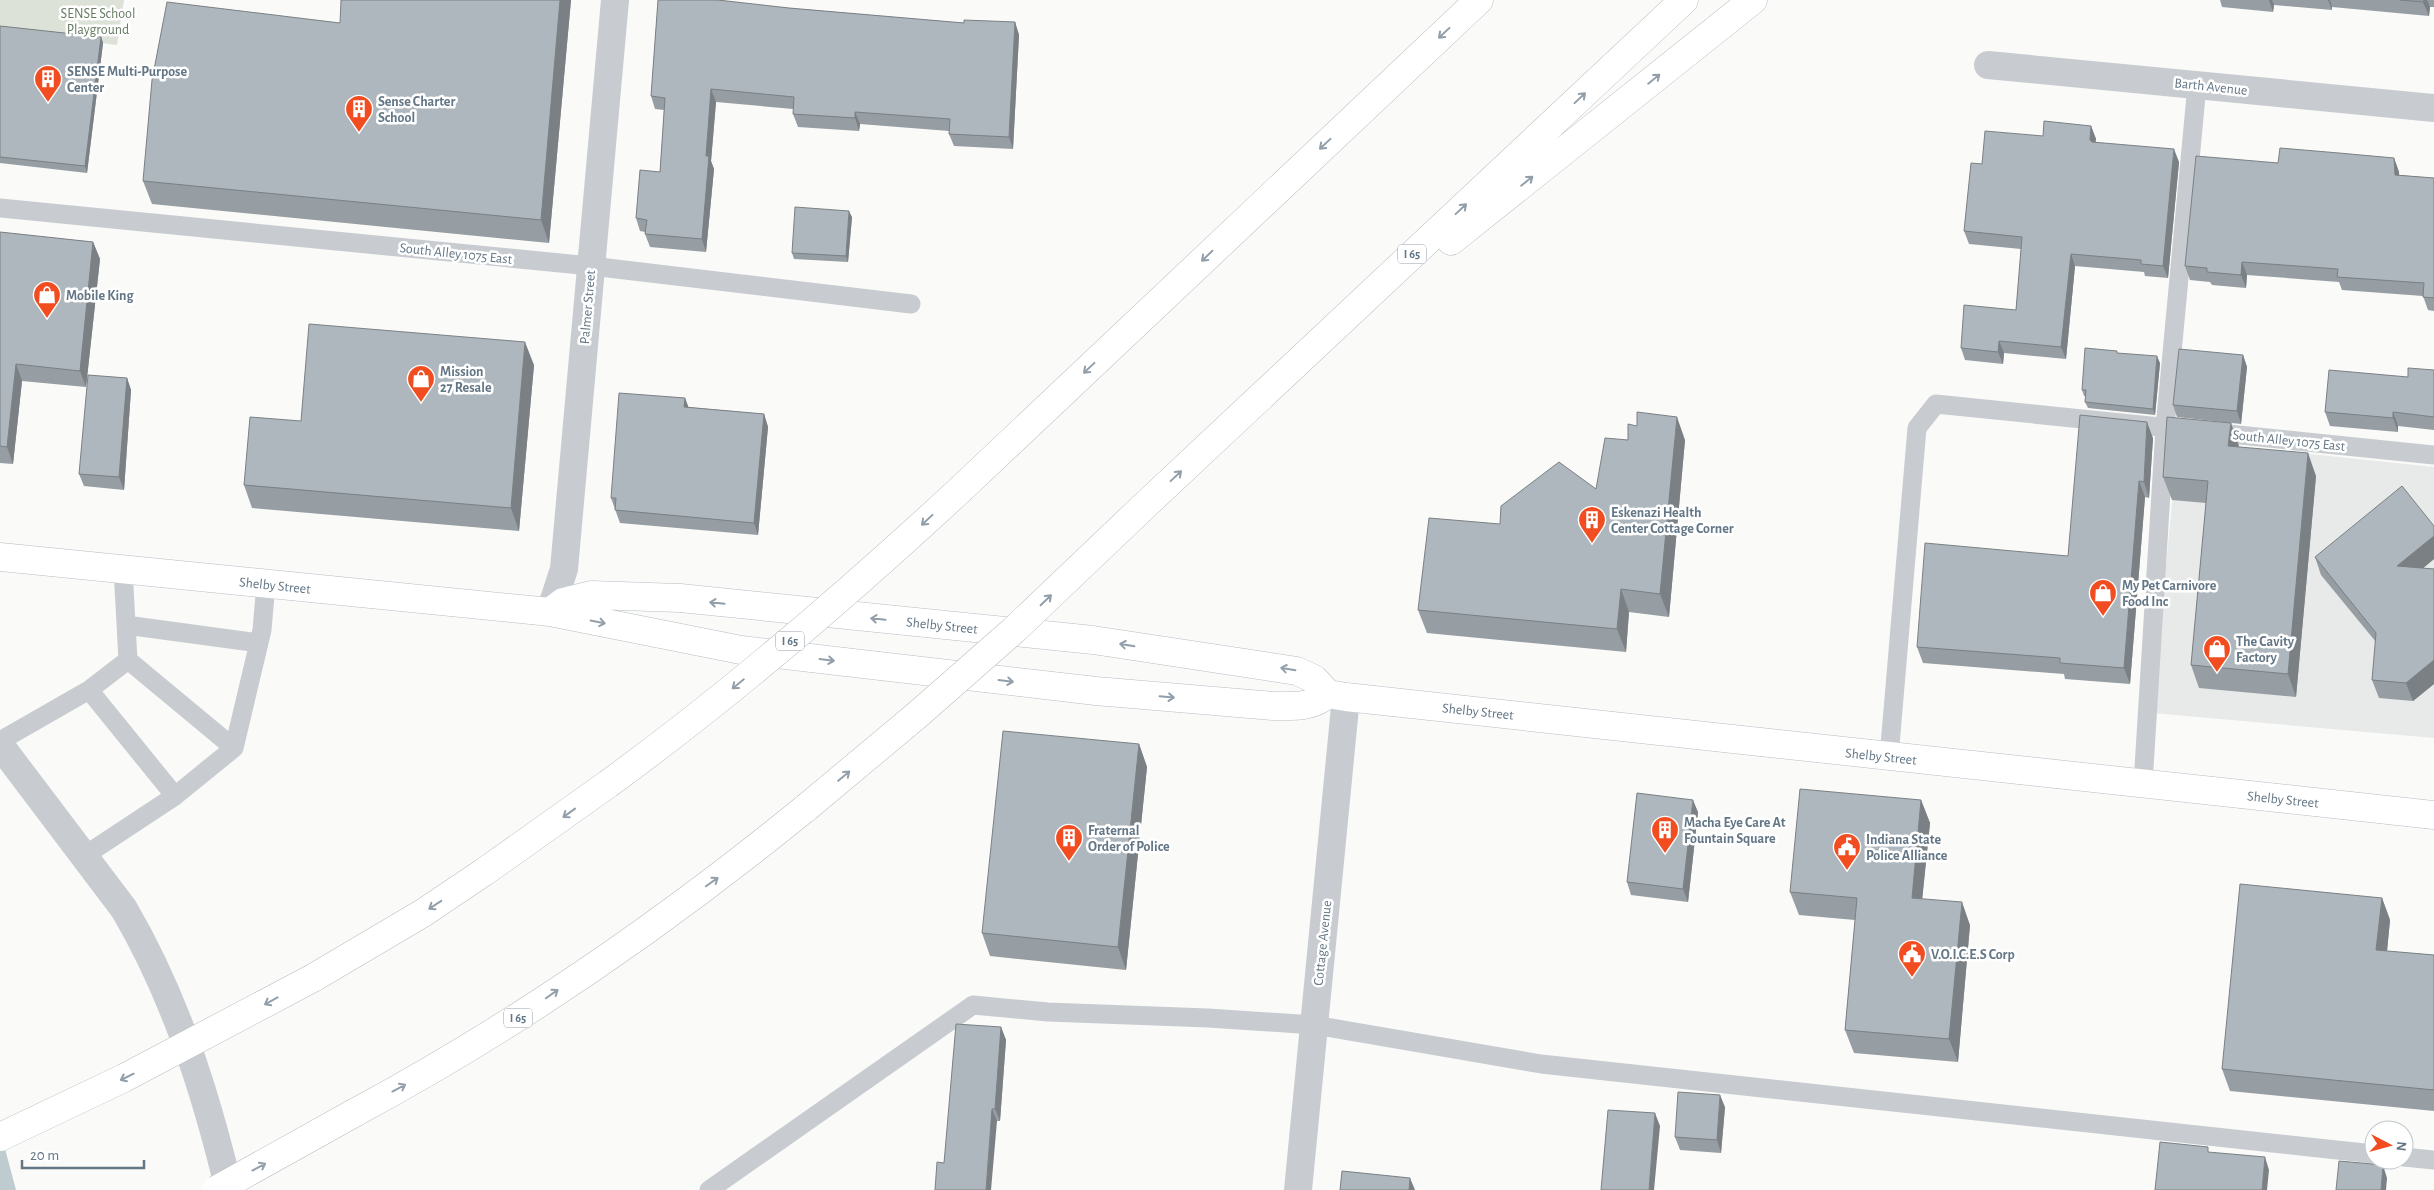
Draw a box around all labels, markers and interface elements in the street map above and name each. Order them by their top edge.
park label: SENSE School Playground [61,7,135,37]
one-way arrow [1437,27,1450,39]
building icon: SENSE Multi-Purpose Center [33,64,63,103]
place label: SENSE Multi-Purpose Center [67,65,187,95]
one-way arrow [1647,74,1660,85]
street label: Barth Avenue [2174,76,2248,98]
one-way arrow [1574,92,1586,104]
building icon: Sense Charter School [344,94,374,133]
place label: Sense Charter School [378,95,455,125]
one-way arrow [1319,138,1331,150]
one-way arrow [1520,175,1533,186]
one-way arrow [1455,203,1467,215]
street label: South Alley 1075 East [399,241,513,267]
road number: I 65 [1398,244,1426,264]
one-way arrow [1200,250,1213,262]
street label: Palmer Street [578,269,598,345]
shop icon: Mobile King [32,280,62,319]
place label: Mobile King [66,289,134,303]
one-way arrow [1083,362,1096,374]
shop icon: Mission 27 Resale [406,364,436,403]
place label: Mission 27 Resale [440,365,492,395]
street label: South Alley 1075 East [2232,428,2346,454]
one-way arrow [1170,470,1183,482]
building icon: Eskenazi Health Center Cottage Corner [1577,505,1607,544]
place label: Eskenazi Health Center Cottage Corner [1611,506,1734,536]
one-way arrow [921,514,934,526]
street label: Shelby Street [238,575,312,597]
shop icon: My Pet Carnivore Food Inc [2088,578,2118,617]
place label: My Pet Carnivore Food Inc [2122,579,2217,609]
one-way arrow [1039,594,1052,606]
one-way arrow [709,598,725,607]
one-way arrow [871,614,887,624]
street label: Shelby Street [905,615,979,637]
one-way arrow [589,617,605,627]
road number: I 65 [776,631,804,650]
shop icon: The Cavity Factory [2202,634,2232,673]
place label: The Cavity Factory [2236,635,2295,665]
one-way arrow [1119,640,1135,650]
one-way arrow [819,655,835,665]
one-way arrow [1280,664,1296,674]
one-way arrow [997,676,1013,686]
one-way arrow [732,678,745,689]
one-way arrow [1159,692,1175,702]
street label: Shelby Street [1441,701,1515,723]
street label: Shelby Street [1844,746,1918,768]
one-way arrow [837,770,850,781]
street label: Shelby Street [2246,789,2320,811]
one-way arrow [562,808,576,818]
building icon: Macha Eye Care At Fountain Square [1650,815,1680,854]
place label: Macha Eye Care At Fountain Square [1684,816,1786,846]
building icon: Fraternal Order of Police [1054,823,1084,862]
place label: Fraternal Order of Police [1088,824,1170,854]
public building icon: Indiana State Police Alliance [1832,832,1862,871]
place label: Indiana State Police Alliance [1866,833,1948,863]
one-way arrow [705,877,719,887]
one-way arrow [428,900,442,910]
street label: Cottage Avenue [1312,900,1334,986]
public building icon: V.O.I.C.E.S Corp [1897,939,1927,978]
place label: V.O.I.C.E.S Corp [1931,948,2015,962]
one-way arrow [545,989,559,999]
one-way arrow [264,997,278,1007]
road number: I 65 [504,1008,532,1028]
one-way arrow [120,1073,135,1082]
one-way arrow [391,1083,405,1093]
north arrow [2364,1120,2414,1170]
scale bar [22,1138,145,1170]
text: N [2393,1141,2408,1152]
text: 20 m [30,1148,59,1163]
one-way arrow [251,1162,266,1172]

